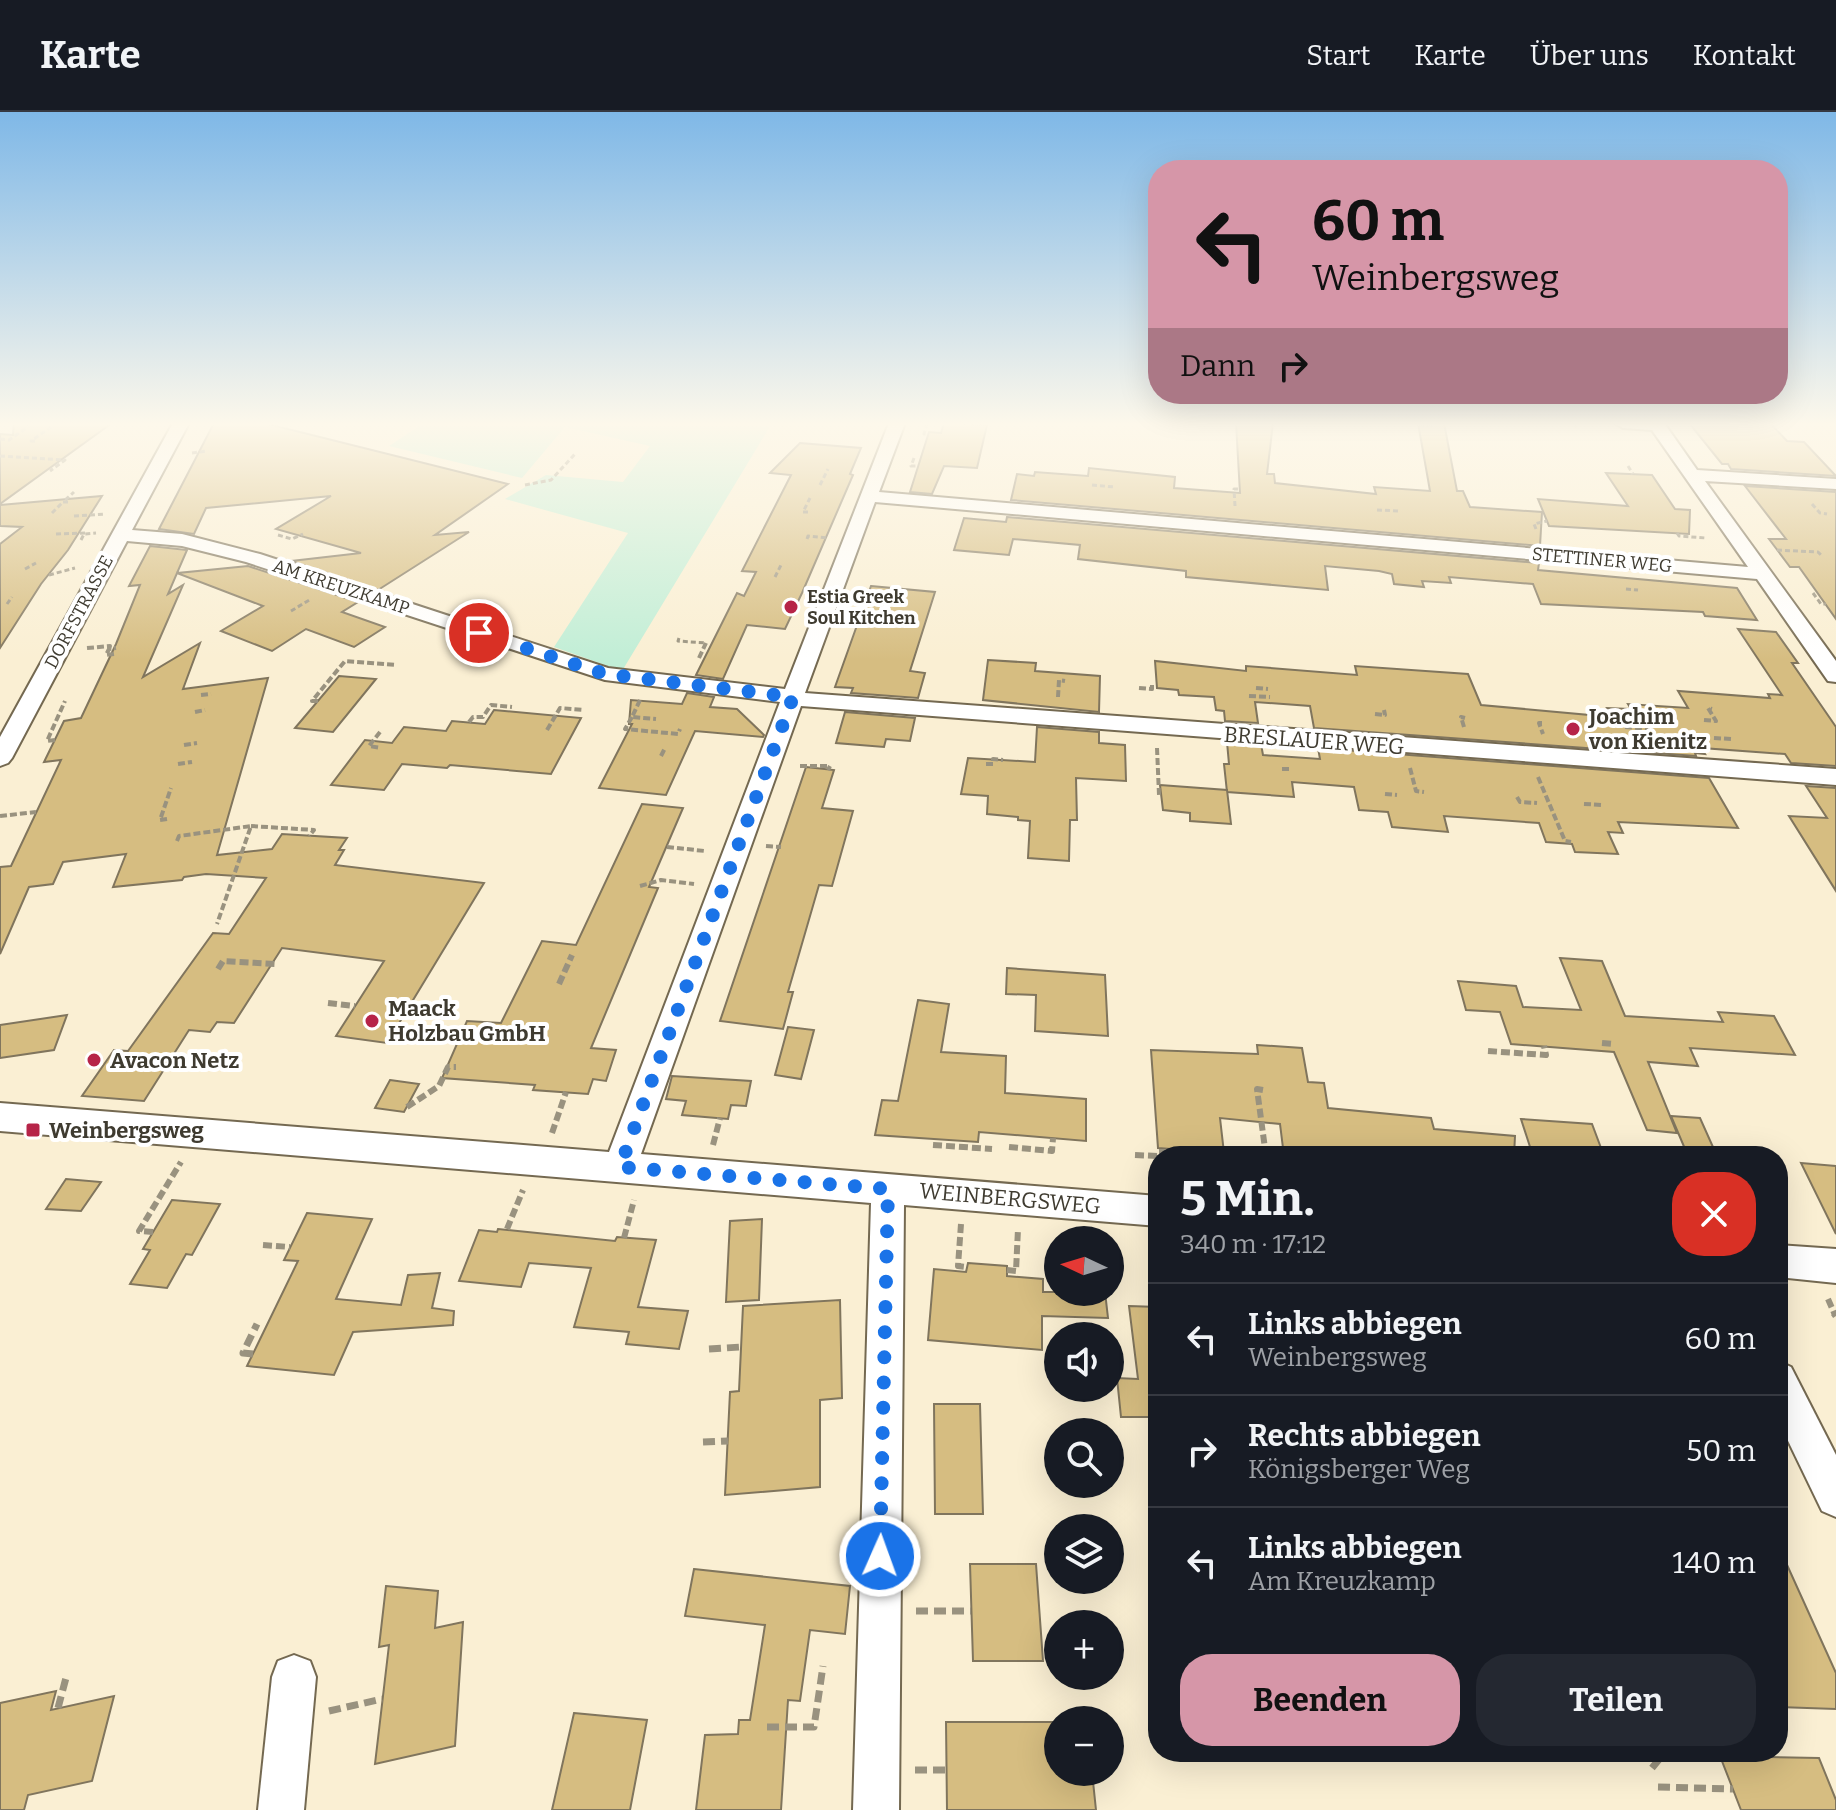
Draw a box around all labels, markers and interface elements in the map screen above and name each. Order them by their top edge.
text: Karte [40,32,141,78]
text: Start [1306,39,1370,72]
text: Karte [1414,39,1486,72]
text: Über uns [1530,39,1649,72]
text: Kontakt [1693,39,1796,72]
text: 60 m [1312,188,1444,255]
icon: left [1180,192,1284,296]
text: Weinbergsweg [1312,256,1559,300]
icon: right [1271,344,1315,388]
text: Dann [1180,348,1255,384]
street label: STETTINER WEG [1531,543,1673,577]
street label: DORFSTRASSE [40,552,118,672]
street label: AM KREUZKAMP [270,555,412,620]
place label: Estia Greek Soul Kitchen [807,586,916,629]
marker: Estia Greek Soul Kitchen [782,598,800,616]
pin [445,599,513,667]
icon: arrive [457,611,501,655]
place label: Joachim von Kienitz [1588,703,1707,755]
marker: Joachim von Kienitz [1564,720,1582,738]
street label: BRESLAUER WEG [1223,721,1405,760]
place label: Maack Holzbau GmbH [388,995,546,1047]
marker: Maack Holzbau GmbH [363,1012,381,1030]
place label: Avacon Netz [110,1047,239,1074]
marker: Avacon Netz [85,1051,103,1069]
place label: Weinbergsweg [49,1117,204,1144]
marker: Weinbergsweg [24,1121,42,1139]
text: 5 Min. [1180,1170,1315,1228]
button: close [1672,1172,1756,1256]
street label: WEINBERGSWEG [918,1177,1102,1220]
north arrow [1044,1226,1124,1306]
map controls [1044,1226,1124,1786]
text: 340 m · 17:12 [1180,1229,1326,1260]
text: Links abbiegen [1248,1306,1461,1342]
icon: left [1180,1317,1224,1361]
text: 60 m [1685,1321,1756,1357]
button: sound [1044,1322,1124,1402]
text: Weinbergsweg [1248,1342,1427,1373]
button: search [1044,1418,1124,1498]
text: Rechts abbiegen [1248,1418,1481,1454]
icon: right [1180,1429,1224,1473]
text: 50 m [1686,1433,1756,1469]
text: Königsberger Weg [1248,1454,1470,1485]
position arrow [838,1514,922,1598]
button: layers [1044,1514,1124,1594]
text: Links abbiegen [1248,1530,1461,1566]
icon: left [1180,1541,1224,1585]
text: 140 m [1672,1545,1756,1581]
text: Am Kreuzkamp [1248,1566,1436,1597]
button: + [1044,1610,1124,1690]
button: Beenden [1180,1654,1460,1746]
button: Teilen [1476,1654,1756,1746]
button: − [1044,1706,1124,1786]

